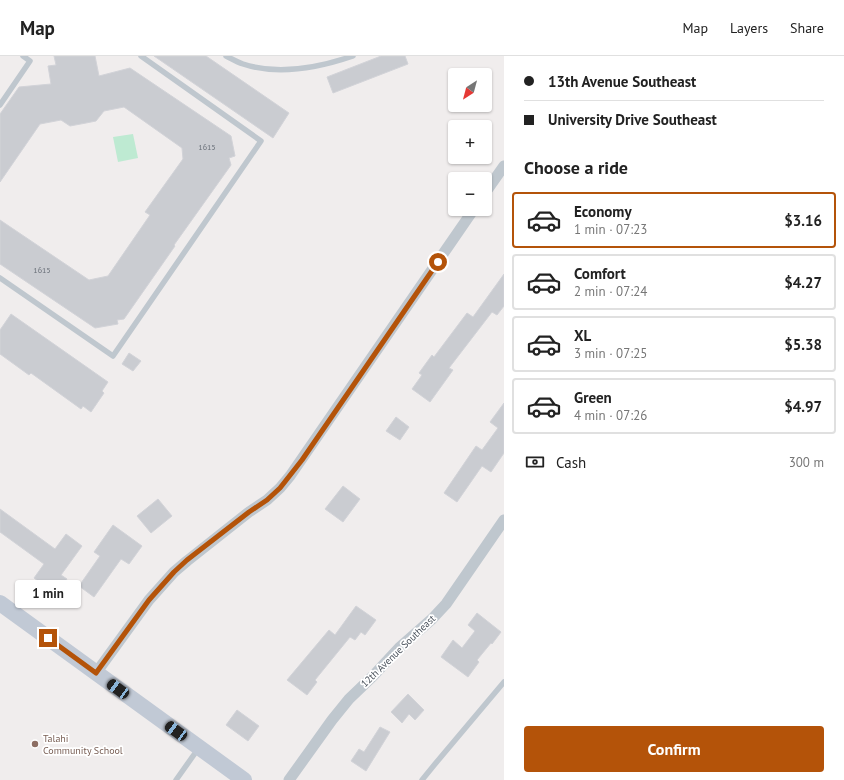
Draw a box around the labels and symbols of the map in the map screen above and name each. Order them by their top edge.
north arrow [448,68,492,112]
house number: 1615 [198,142,216,152]
route start [429,253,447,271]
house number: 1615 [33,265,51,275]
callout: 1 min [15,580,81,608]
street label: 12th Avenue Southeast [358,612,438,690]
route end [39,629,57,647]
car [105,677,131,701]
car [163,719,189,743]
place label: Talahi Community School [43,732,123,757]
marker: Talahi Community School [30,739,40,749]

